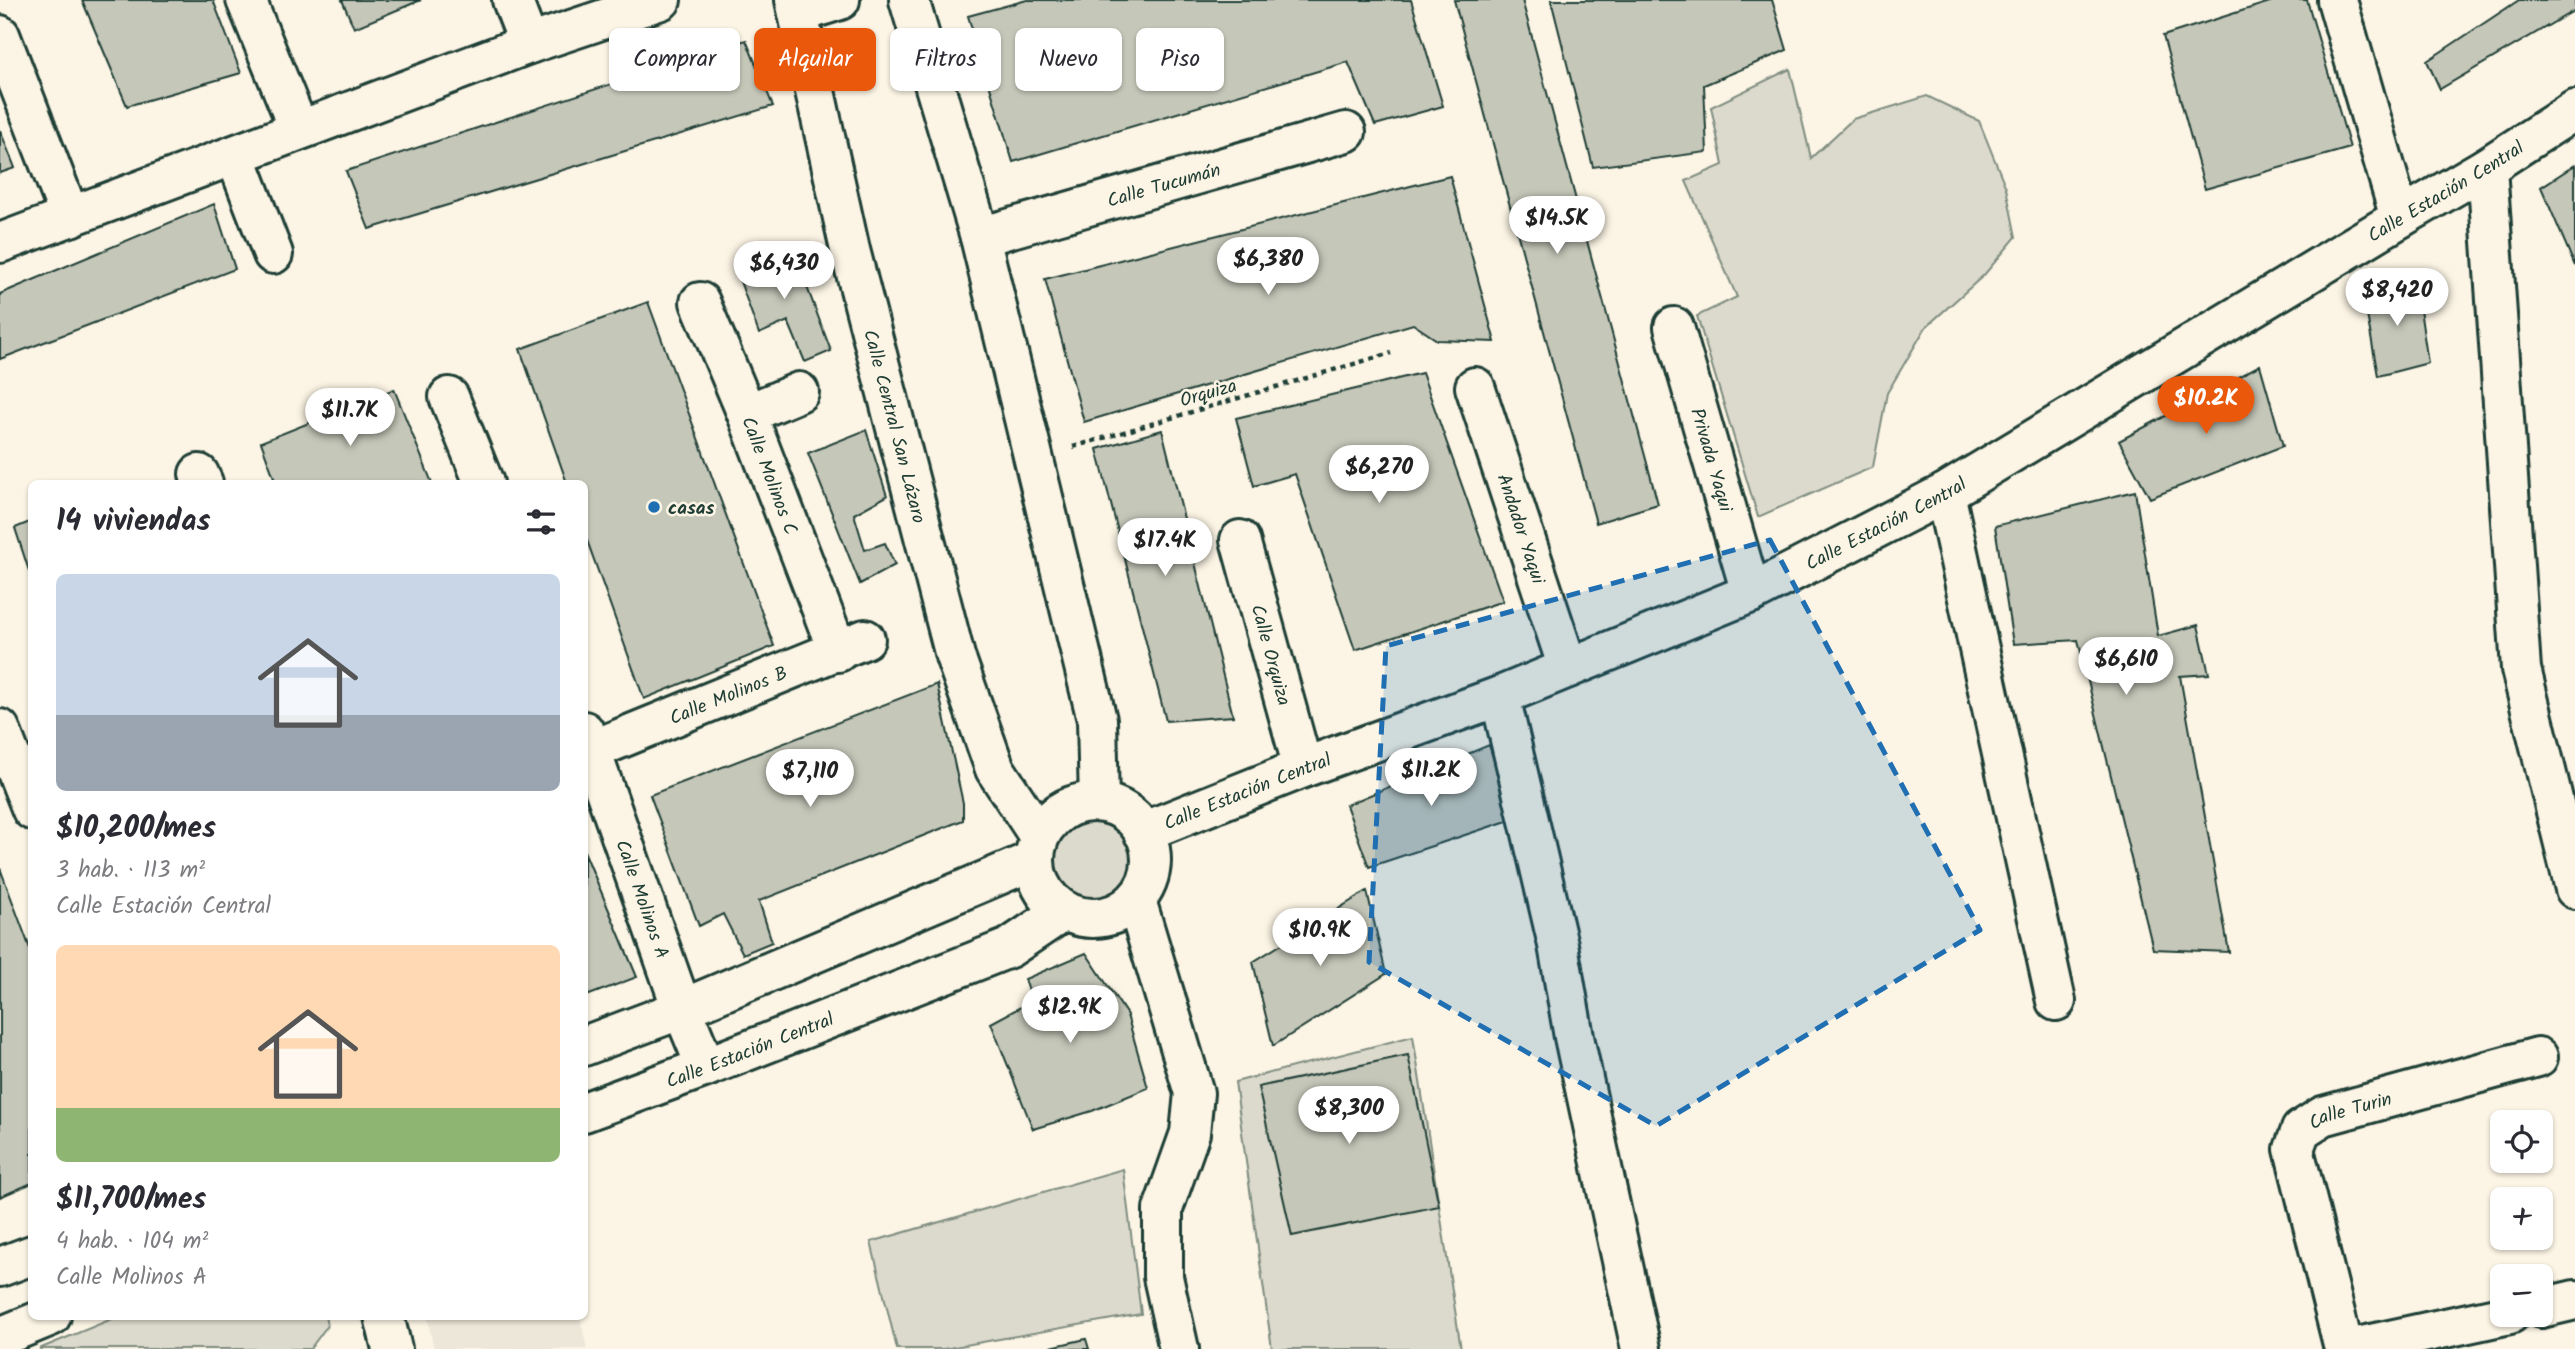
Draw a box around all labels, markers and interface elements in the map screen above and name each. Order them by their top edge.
chip: Comprar [609,28,740,91]
chip: Alquilar [754,28,876,91]
chip: Filtros [890,28,1001,91]
chip: Nuevo [1015,28,1122,91]
chip: Piso [1136,28,1224,91]
street label: Calle Estación Central [2362,134,2531,251]
street label: Calle Tucumán [1104,156,1224,217]
pin: $14.5K [1500,196,1614,256]
text: $14.5K [1525,201,1589,237]
pin: $6,380 [1211,238,1325,297]
pin: $6,430 [727,242,841,301]
text: $6,380 [1233,242,1303,278]
text: $6,430 [749,246,819,282]
pin: $8,420 [2340,268,2454,328]
text: $8,420 [2362,273,2432,309]
street label: Calle Central San Lázaro [854,327,933,527]
street label: Orquiza [1177,372,1241,416]
pin: $10.2K [2149,376,2263,436]
text: $10.2K [2173,381,2239,417]
pin: $11.7K [293,388,407,448]
text: $11.7K [321,393,379,429]
street label: Privada Yaqui [1681,405,1740,517]
street label: Calle Molinos C [732,412,805,539]
pin: $6,270 [1322,446,1436,505]
text: $6,270 [1345,450,1413,486]
street label: Andador Yaqui [1488,470,1553,590]
street label: Calle Estación Central [1801,470,1973,579]
place label: casas [668,494,715,524]
text: 14 viviendas [56,498,211,546]
marker: casas [646,499,662,515]
icon: filters [522,503,560,541]
pin: $17.4K [1108,518,1222,578]
text: $17.4K [1133,523,1197,559]
street label: Calle Orquiza [1241,601,1298,709]
icon: home [245,620,371,746]
pin: $6,610 [2069,638,2183,697]
text: $6,610 [2094,642,2158,678]
street label: Calle Molinos B [665,659,793,734]
street label: Calle Estación Central [1160,746,1336,839]
pin: $11.2K [1374,748,1488,808]
pin: $7,110 [753,750,867,809]
text: $11.2K [1401,753,1461,789]
text: $7,110 [782,754,838,790]
text: $10,200/mes [56,805,216,853]
street label: Calle Molinos A [606,836,676,963]
text: 3 hab. · 113 m² [56,853,205,889]
text: Calle Estación Central [56,889,271,925]
pin: $10.9K [1263,908,1377,968]
text: $10.9K [1288,913,1352,949]
pin: $12.9K [1013,986,1127,1045]
text: $12.9K [1038,990,1102,1026]
icon: home [245,991,371,1117]
street label: Calle Estación Central [662,1005,839,1097]
street label: Calle Turin [2303,1085,2396,1139]
pin: $8,300 [1292,1086,1406,1146]
text: $8,300 [1314,1091,1384,1127]
map controls [2490,1110,2553,1327]
button: locate [2490,1110,2553,1173]
text: $11,700/mes [56,1176,206,1224]
button: + [2490,1187,2553,1250]
text: 4 hab. · 104 m² [56,1224,208,1260]
text: Calle Molinos A [56,1260,207,1296]
button: − [2490,1264,2553,1327]

